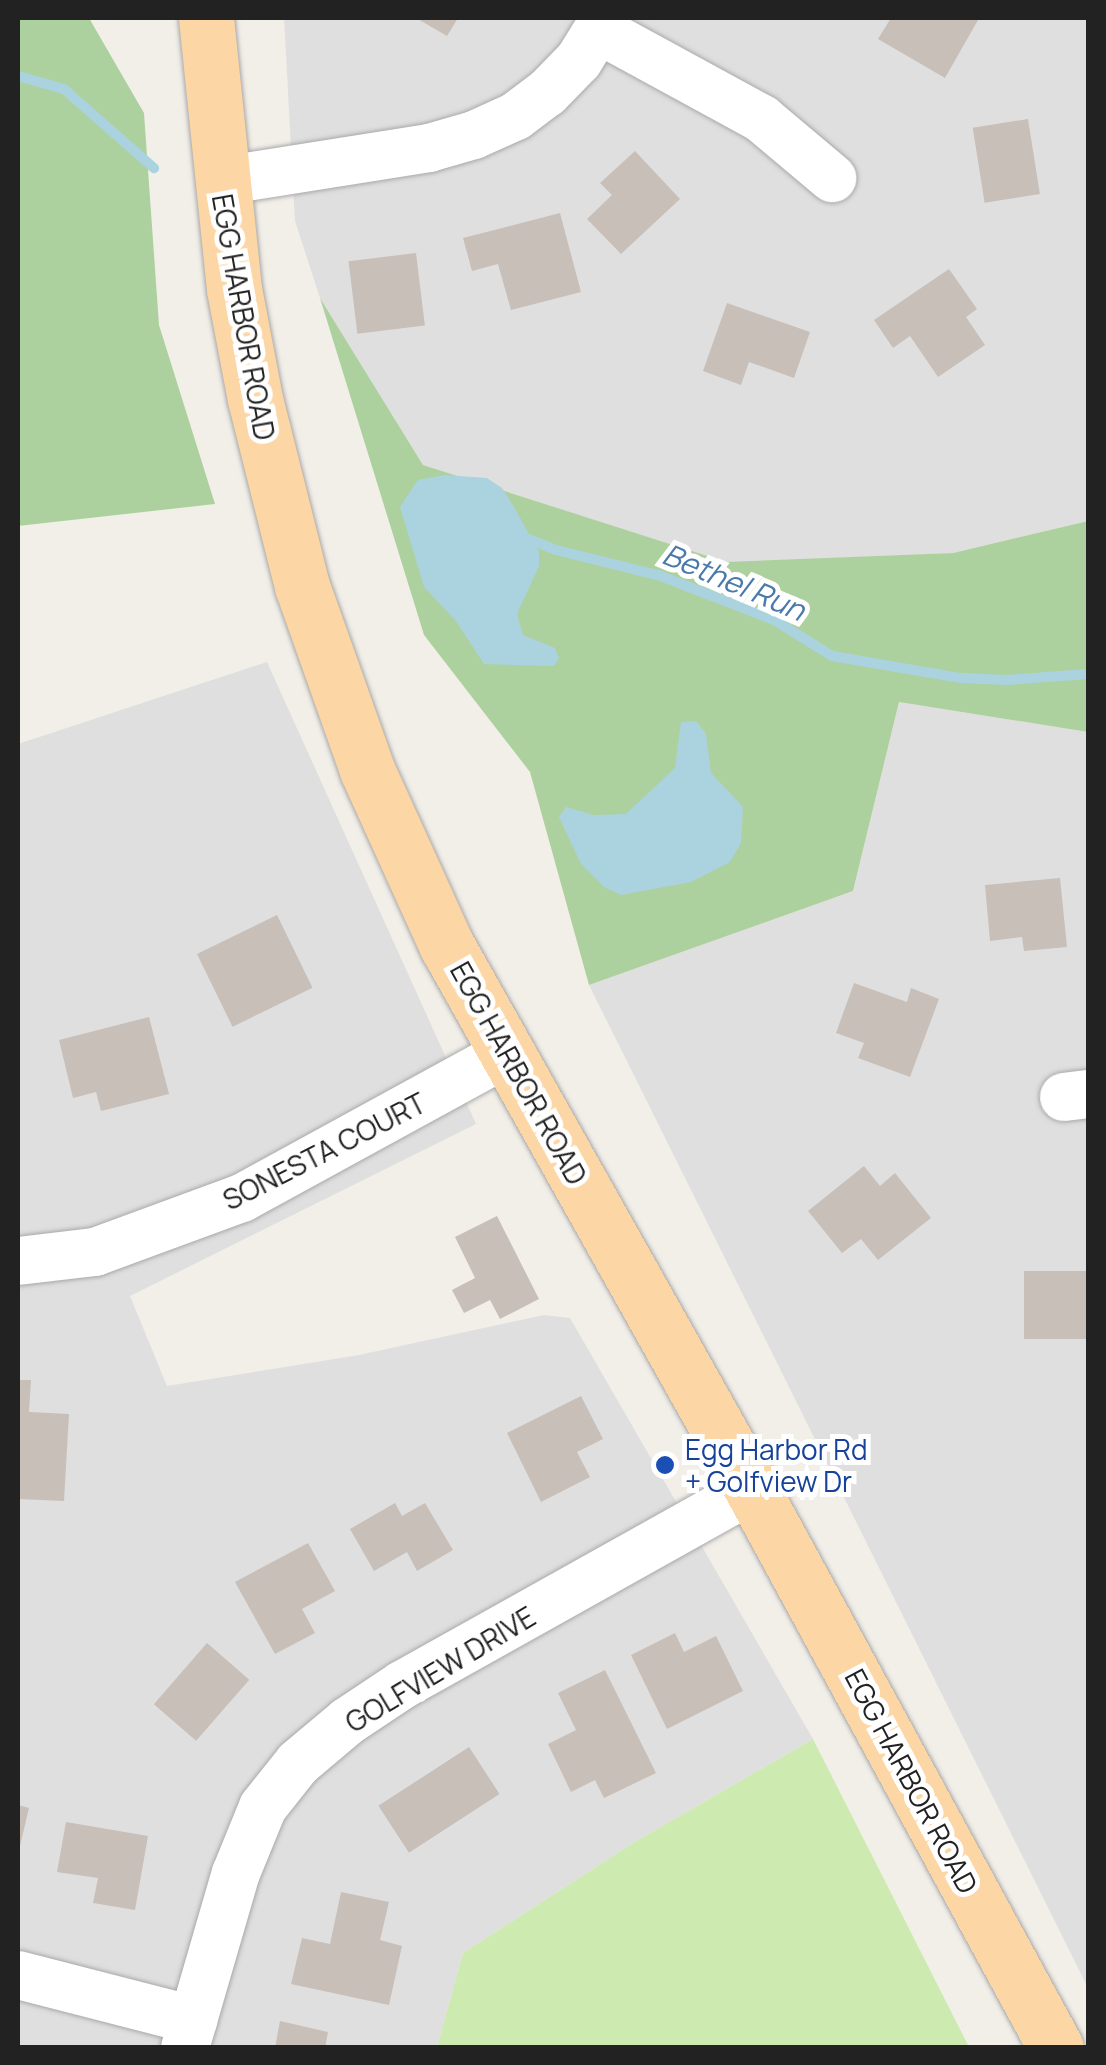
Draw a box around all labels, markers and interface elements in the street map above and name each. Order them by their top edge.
street label: EGG HARBOR ROAD [206,191,282,443]
water label: Bethel Run [658,536,810,628]
street label: EGG HARBOR ROAD [444,956,594,1190]
street label: SONESTA COURT [217,1085,431,1217]
place label: Egg Harbor Rd + Golfview Dr [685,1432,868,1498]
marker: Egg Harbor Rd + Golfview Dr [654,1454,676,1476]
street label: GOLFVIEW DRIVE [339,1599,541,1739]
street label: EGG HARBOR ROAD [839,1663,985,1899]

